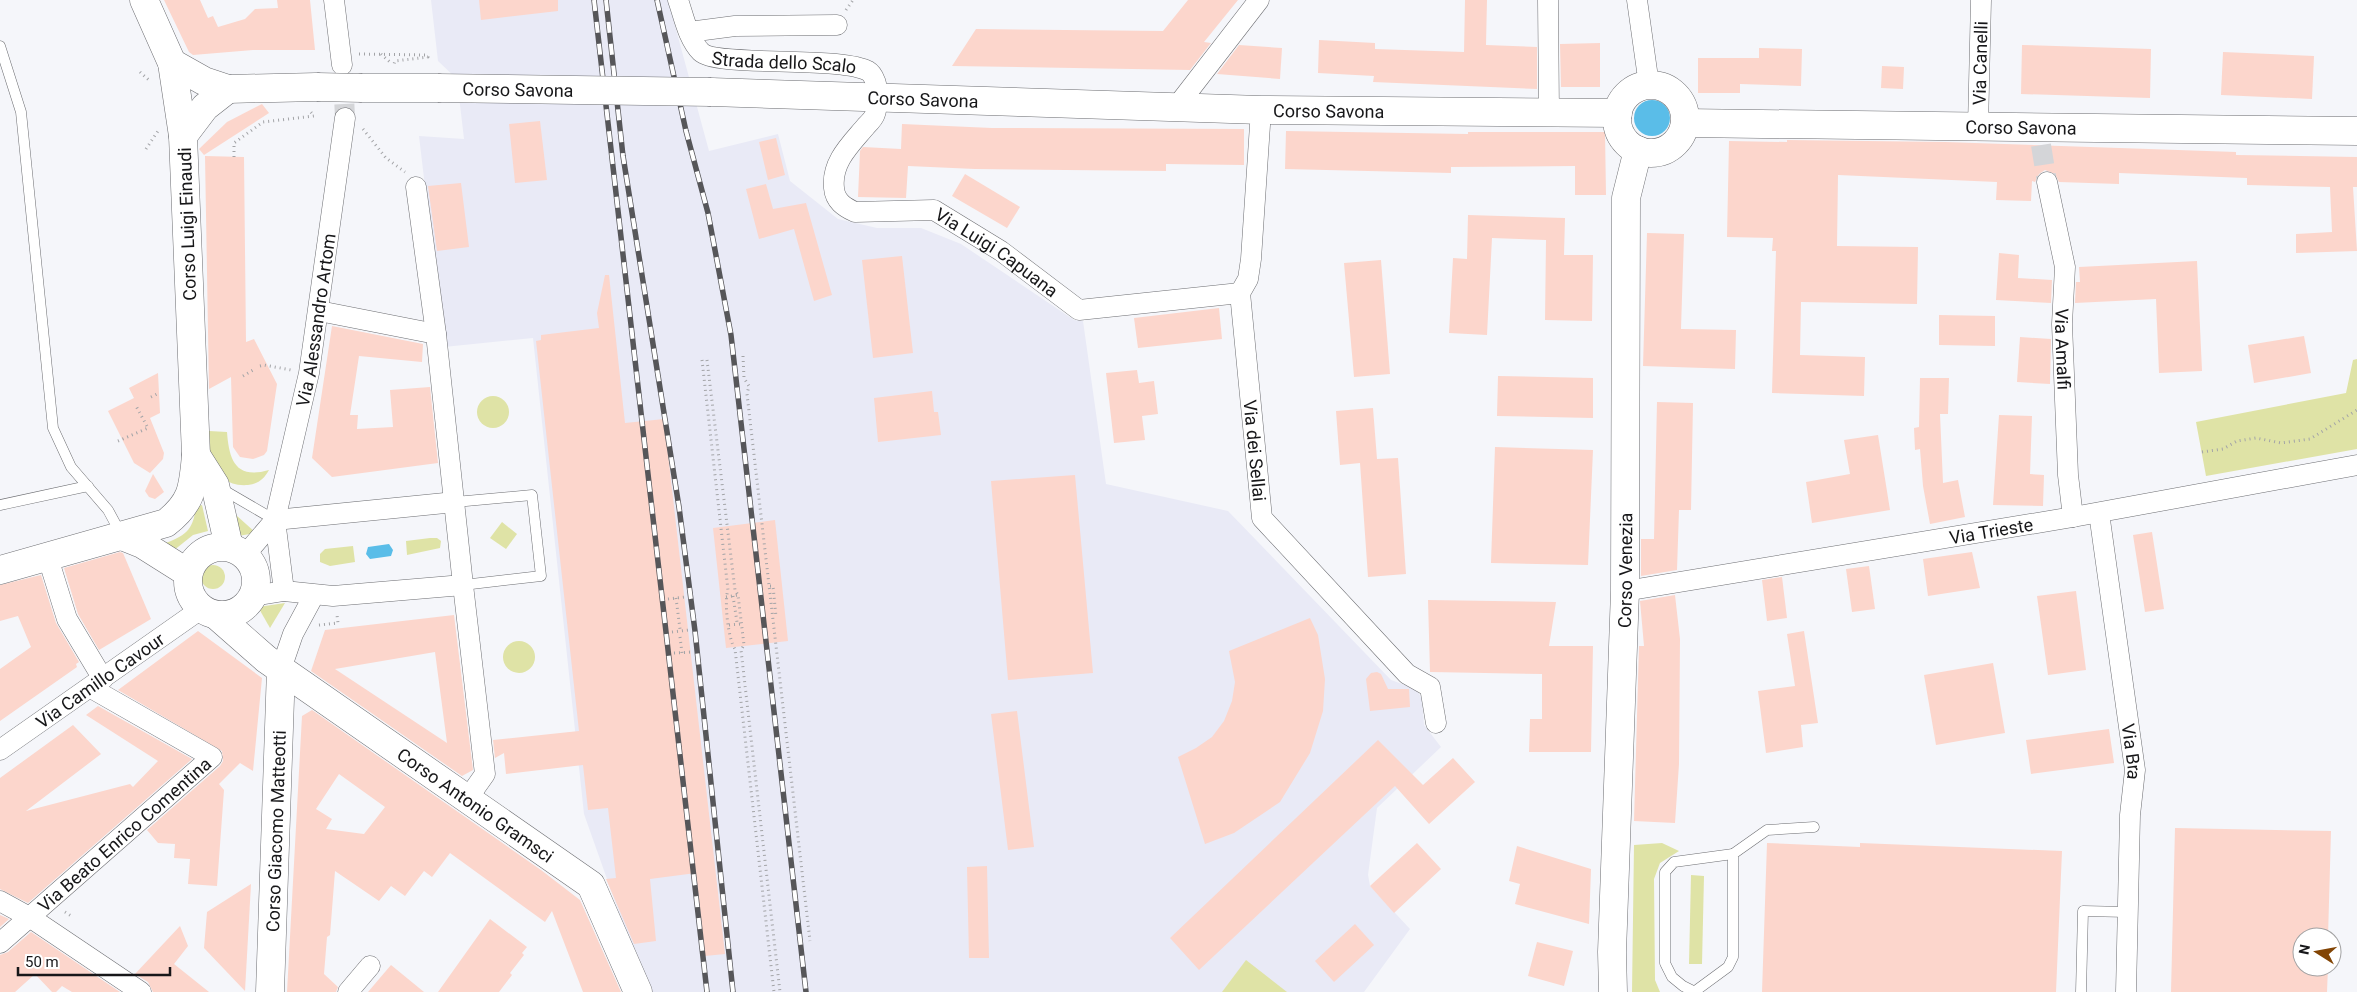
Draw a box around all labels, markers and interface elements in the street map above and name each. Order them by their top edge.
street label: Via Canelli [1968,21,1991,105]
street label: Strada dello Scalo [711,47,858,77]
street label: Corso Savona [462,78,574,100]
street label: Corso Savona [867,87,979,111]
street label: Corso Savona [1273,100,1384,122]
street label: Corso Savona [1965,116,2077,138]
street label: Corso Luigi Einaudi [174,147,200,301]
street label: Via Luigi Capuana [932,203,1062,301]
street label: Via Alessandro Artom [291,232,339,408]
street label: Via Amalfi [2052,308,2075,390]
street label: Via dei Sellai [1240,399,1271,502]
street label: Corso Venezia [1613,513,1636,628]
street label: Via Trieste [1948,513,2035,548]
street label: Via Camillo Cavour [32,628,168,732]
street label: Via Bra [2118,722,2145,781]
street label: Corso Giacomo Matteotti [262,730,289,932]
street label: Corso Antonio Gramsci [393,743,558,866]
street label: Via Beato Enrico Comentina [33,753,215,916]
north arrow [2292,927,2342,977]
text: N [2295,943,2313,956]
scale bar [18,944,170,976]
text: 50 m [25,953,59,971]

